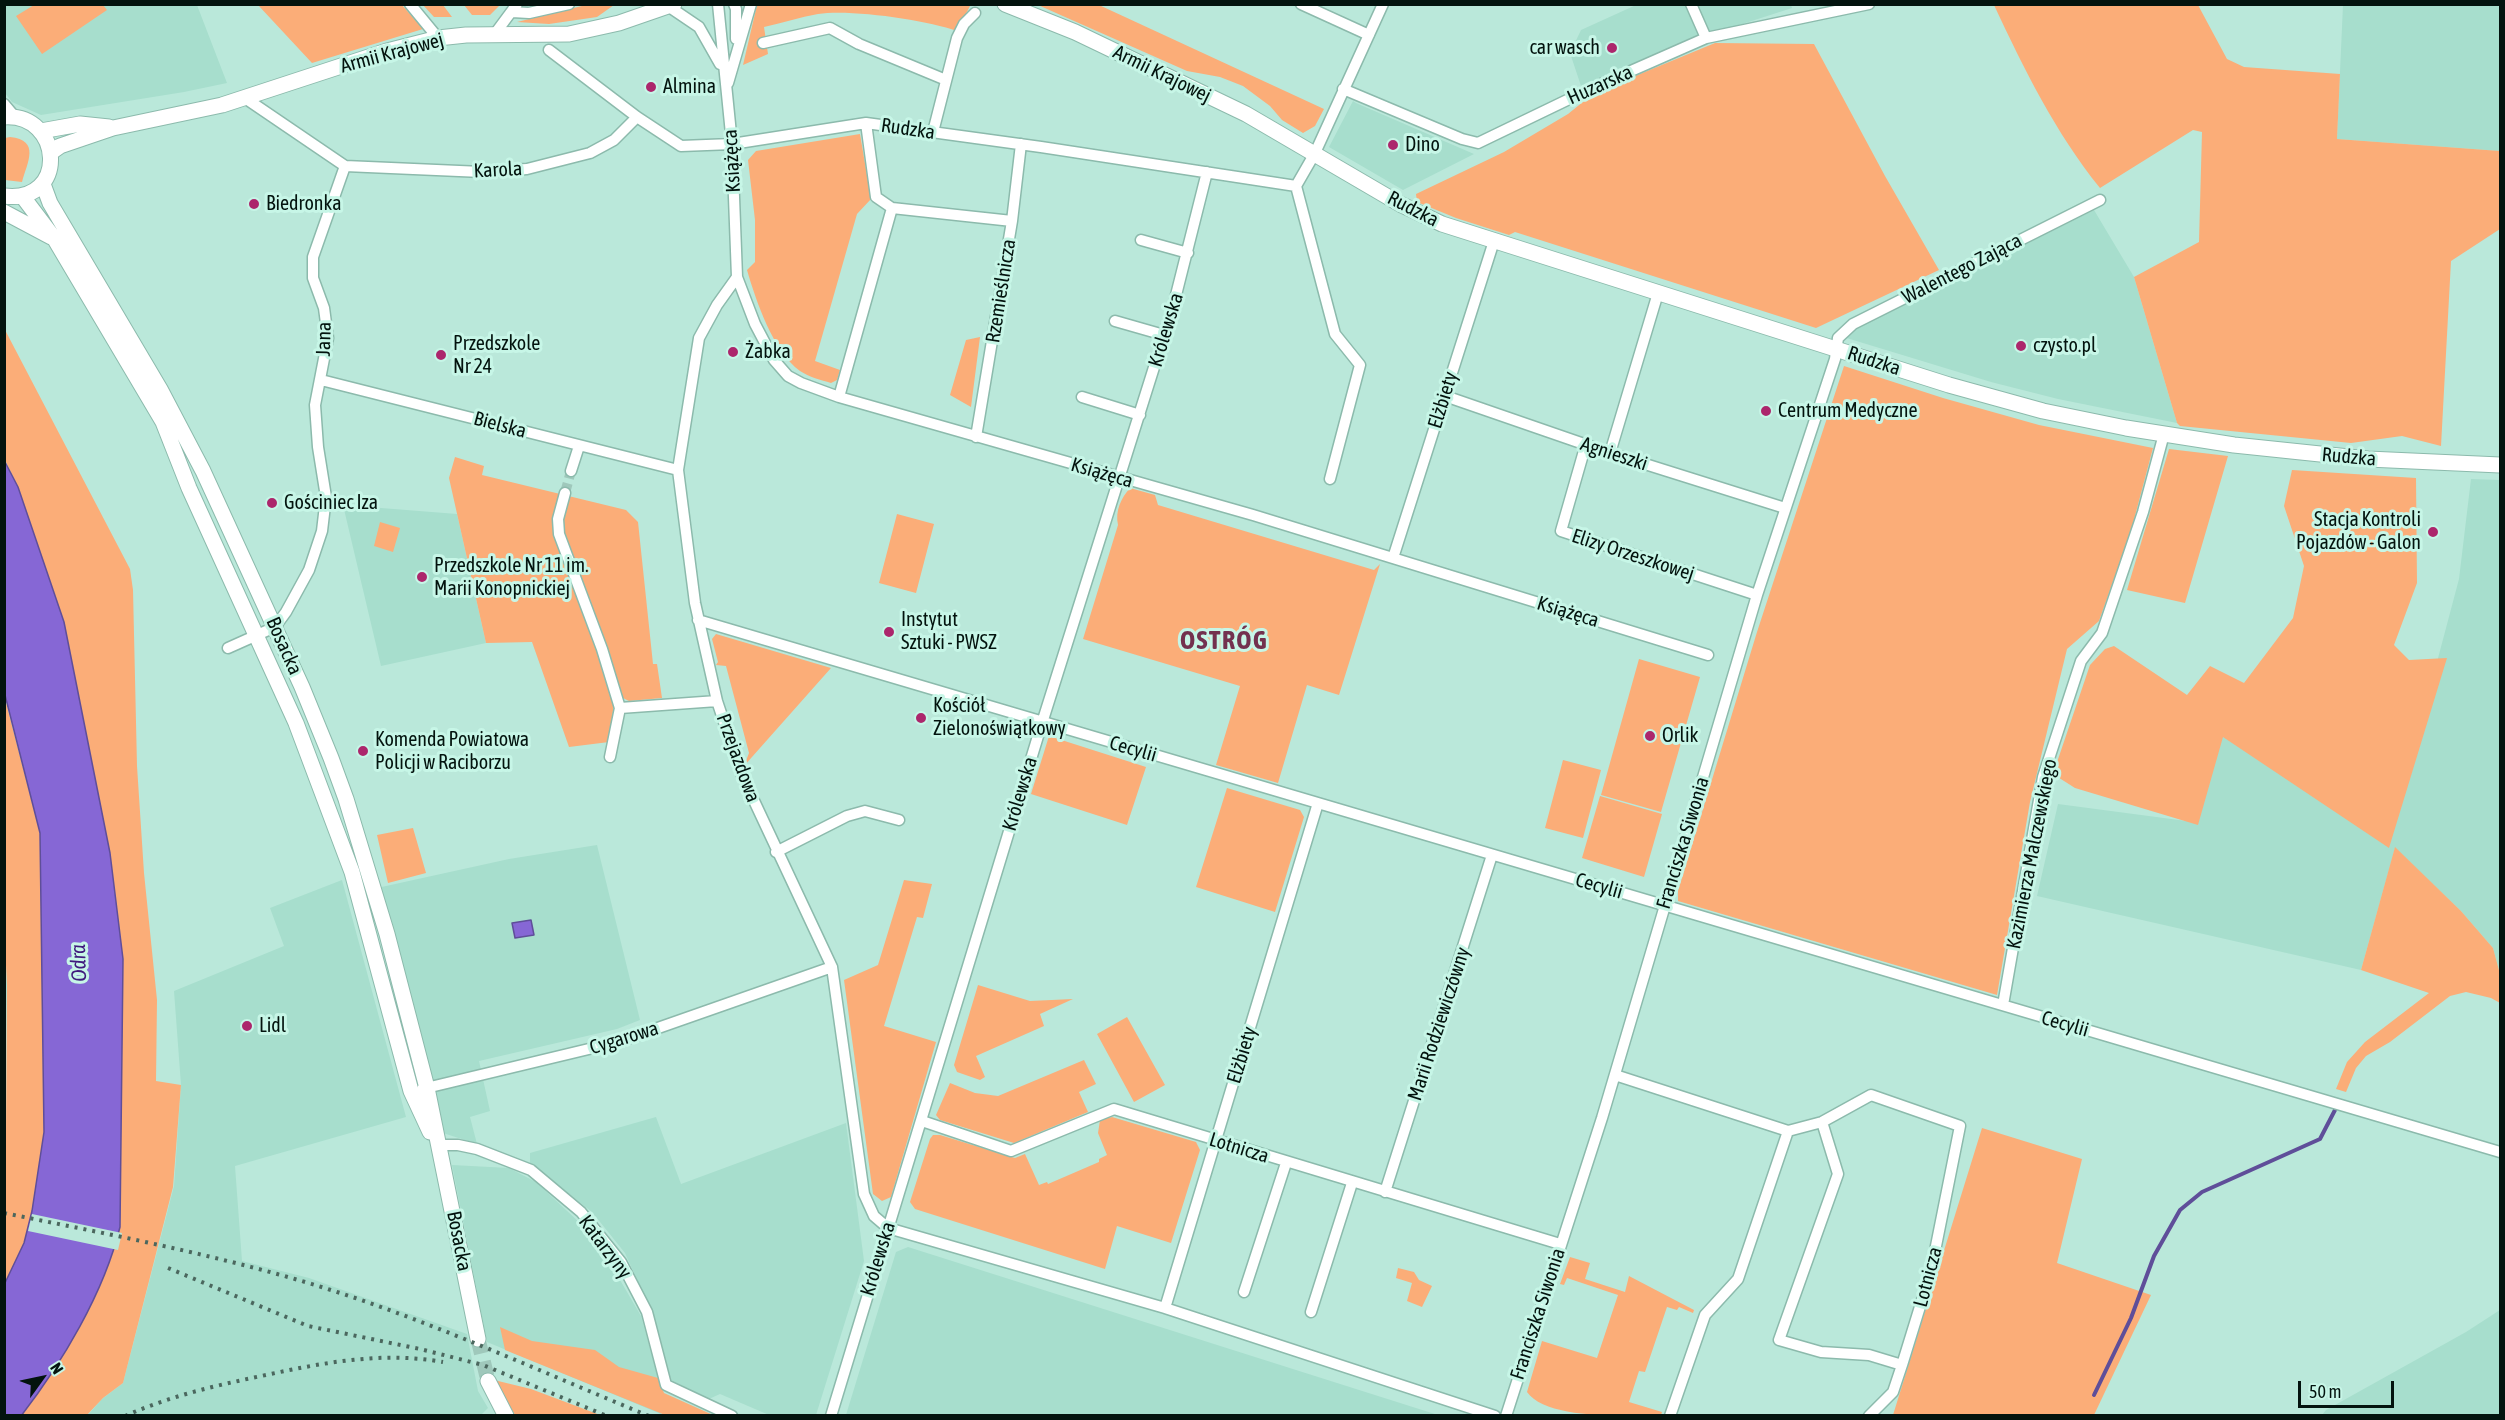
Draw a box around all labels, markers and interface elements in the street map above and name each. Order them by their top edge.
street label: Armii Krajowej [338,28,446,78]
place label: car wasch [1529,36,1600,60]
street label: Armii Krajowej [1109,40,1215,108]
marker: car wasch [1605,41,1619,55]
street label: Huzarska [1564,60,1636,110]
place label: Almina [663,75,716,99]
marker: Almina [644,80,658,94]
street label: Rudzka [879,113,937,145]
street label: Książęca [718,129,746,193]
place label: Dino [1405,133,1440,157]
marker: Dino [1386,138,1400,152]
street label: Karola [473,157,523,183]
street label: Rudzka [1383,186,1443,232]
place label: Biedronka [266,192,342,216]
marker: Biedronka [247,197,261,211]
street label: Walentego Zająca [1898,229,2026,309]
street label: Rzemieślnicza [981,237,1021,345]
street label: Królewska [1143,290,1189,370]
street label: Jana [311,321,337,357]
place label: Przedszkole Nr 24 [453,332,540,379]
place label: czysto.pl [2033,334,2096,358]
marker: czysto.pl [2014,339,2028,353]
place label: Żabka [745,340,791,364]
street label: Rudzka [1844,341,1904,381]
marker: Żabka [726,345,740,359]
marker: Przedszkole Nr 24 [434,348,448,362]
street label: Elżbiety [1423,369,1463,431]
place label: Centrum Medyczne [1778,399,1918,423]
marker: Centrum Medyczne [1759,404,1773,418]
street label: Bielska [471,406,529,444]
street label: Agnieszki [1578,432,1650,476]
street label: Rudzka [2321,443,2377,471]
street label: Książęca [1068,453,1136,493]
place label: Gościniec Iza [284,491,378,515]
marker: Gościniec Iza [265,496,279,510]
place label: Stacja Kontroli Pojazdów - Galon [2296,508,2421,555]
street label: Elizy Orzeszkowej [1569,524,1697,586]
marker: Stacja Kontroli Pojazdów - Galon [2426,525,2440,539]
place label: Przedszkole Nr 11 im. Marii Konopnickiej [434,554,589,601]
marker: Przedszkole Nr 11 im. Marii Konopnickiej [415,570,429,584]
street label: Książęca [1534,591,1602,633]
place label: Instytut Sztuki - PWSZ [901,608,997,655]
street label: Bosacka [261,613,307,679]
marker: Instytut Sztuki - PWSZ [882,625,896,639]
district label: OSTRÓG [1180,625,1268,657]
place label: Kościół Zielonoświątkowy [933,694,1066,741]
street label: Przejazdowa [711,710,765,806]
marker: Kościół Zielonoświątkowy [914,711,928,725]
place label: Orlik [1662,724,1698,748]
place label: Komenda Powiatowa Policji w Raciborzu [375,728,529,775]
marker: Orlik [1643,729,1657,743]
street label: Cecylii [1107,731,1159,767]
marker: Komenda Powiatowa Policji w Raciborzu [356,744,370,758]
street label: Królewska [997,754,1043,834]
street label: Kazimierza Malczewskiego [2002,757,2062,951]
street label: Franciszka Siwonia [1651,774,1715,912]
street label: Cecylii [1573,868,1625,904]
water label: Odra [66,944,92,982]
street label: Marii Rodziewiczówny [1403,944,1475,1104]
street label: Cecylii [2039,1006,2091,1042]
place label: Lidl [259,1014,286,1038]
street label: Cygarowa [587,1016,661,1060]
marker: Lidl [240,1019,254,1033]
street label: Elżbiety [1222,1024,1262,1086]
street label: Lotnicza [1206,1128,1272,1168]
street label: Bosacka [441,1209,477,1273]
street label: Katarzyny [573,1211,637,1283]
street label: Królewska [855,1219,901,1299]
street label: Lotnicza [1909,1244,1947,1310]
street label: Franciszka Siwonia [1505,1245,1571,1383]
north arrow [12,1348,72,1408]
text: N [47,1359,67,1377]
scale bar [2301,1369,2397,1407]
text: 50 m [2309,1381,2341,1402]

